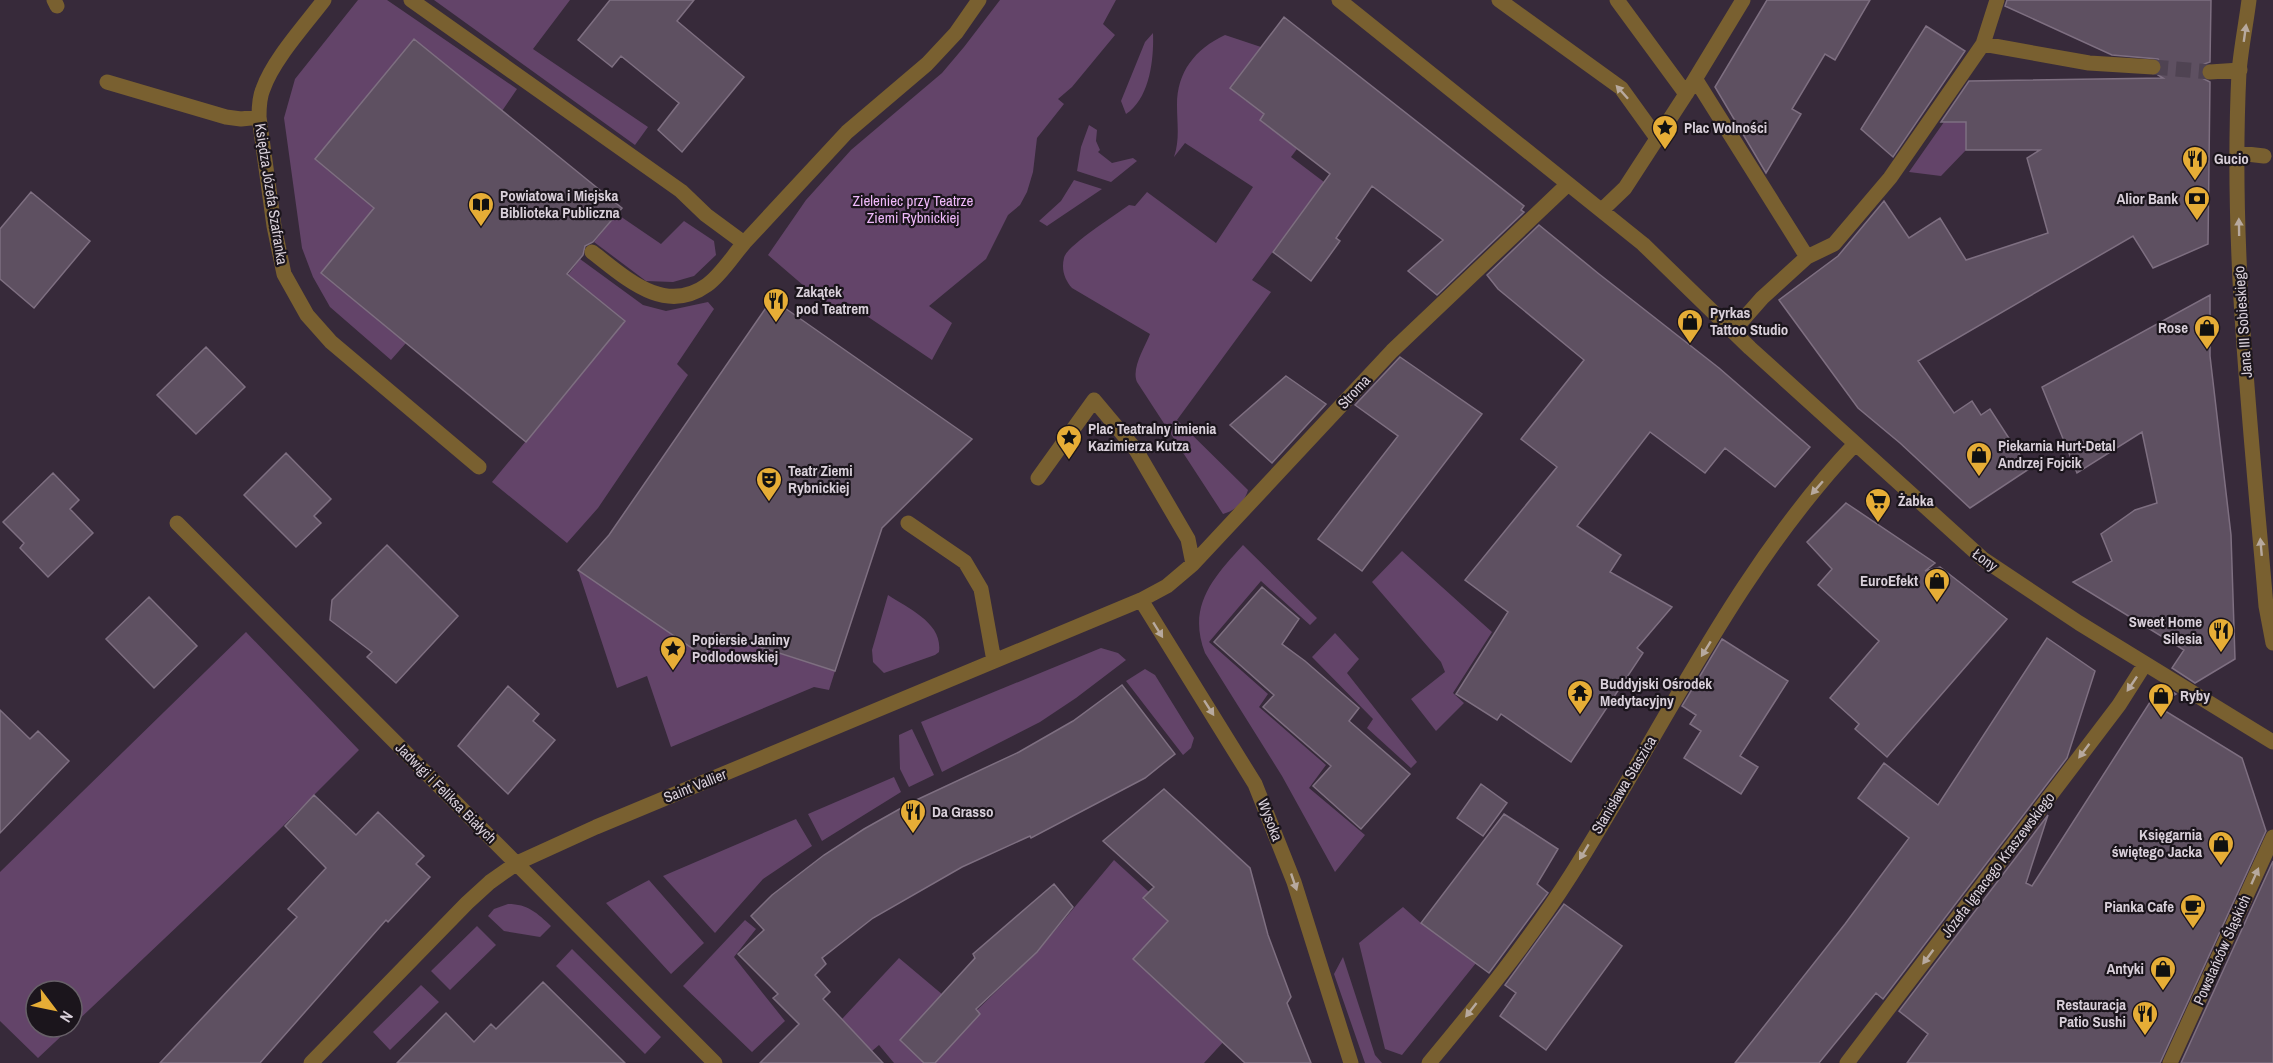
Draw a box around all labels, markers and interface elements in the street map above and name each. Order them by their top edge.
one-way arrow [2240,23,2249,42]
one-way arrow [1615,84,1629,99]
place icon: Plac Wolności [1650,113,1680,151]
place label: Plac Wolności [1684,117,1767,138]
street label: Księdza Józefa Szafranka [250,122,293,266]
restaurant icon: Gucio [2180,144,2210,182]
place label: Gucio [2214,148,2249,169]
bank icon: Alior Bank [2182,184,2212,222]
place label: Powiatowa i Miejska Biblioteka Publiczna [500,185,620,223]
place label: Alior Bank [2116,188,2178,209]
library icon: Powiatowa i Miejska Biblioteka Publiczna [466,190,496,228]
park label: Zieleniec przy Teatrze Ziemi Rybnickiej [853,190,974,228]
one-way arrow [2234,218,2244,237]
street label: Jana III Sobieskiego [2228,265,2257,379]
place label: Zakątek pod Teatrem [796,281,869,319]
restaurant icon: Zakątek pod Teatrem [761,286,791,324]
place label: Pyrkas Tattoo Studio [1710,302,1788,340]
shop icon: Pyrkas Tattoo Studio [1675,307,1705,345]
shop icon: Rose [2192,313,2222,351]
place label: Rose [2158,317,2188,338]
street label: Stroma [1332,370,1375,413]
place label: Plac Teatralny imienia Kazimierza Kutza [1088,418,1216,456]
place icon: Plac Teatralny imienia Kazimierza Kutza [1054,423,1084,461]
place label: Piekarnia Hurt-Detal Andrzej Fojcik [1998,435,2116,473]
shop icon: Piekarnia Hurt-Detal Andrzej Fojcik [1964,440,1994,478]
place label: Teatr Ziemi Rybnickiej [788,460,853,498]
theatre icon: Teatr Ziemi Rybnickiej [754,465,784,503]
one-way arrow [1810,480,1823,496]
supermarket icon: Żabka [1863,486,1893,524]
place label: Żabka [1898,490,1934,511]
one-way arrow [2256,538,2266,557]
street label: Łony [1968,543,2003,577]
shop icon: EuroEfekt [1922,566,1952,604]
place label: EuroEfekt [1860,570,1918,591]
place label: Sweet Home Silesia [2129,611,2202,649]
restaurant icon: Sweet Home Silesia [2206,616,2236,654]
one-way arrow [1153,622,1164,638]
place label: Popiersie Janiny Podlodowskiej [692,629,790,667]
place icon: Popiersie Janiny Podlodowskiej [658,634,688,672]
one-way arrow [1701,641,1712,657]
place label: Buddyjski Ośrodek Medytacyjny [1600,673,1712,711]
one-way arrow [2127,676,2138,693]
temple icon: Buddyjski Ośrodek Medytacyjny [1565,678,1595,716]
shop icon: Ryby [2146,681,2176,719]
place label: Ryby [2180,685,2210,706]
one-way arrow [1203,700,1214,716]
street label: Stanisława Staszica [1586,732,1661,838]
street label: Jadwigi i Feliksa Białych [391,737,502,848]
one-way arrow [2078,743,2090,759]
street label: Saint Vallier [660,763,729,808]
street label: Józefa Ignacego Kraszewskiego [1936,788,2059,942]
street label: Wysoka [1253,796,1288,844]
restaurant icon: Da Grasso [898,797,928,835]
place label: Da Grasso [932,801,994,822]
place label: Księgarnia świętego Jacka [2112,824,2202,862]
shop icon: Księgarnia świętego Jacka [2206,829,2236,867]
one-way arrow [1579,844,1590,860]
one-way arrow [2251,867,2260,884]
one-way arrow [1289,874,1299,892]
street label: Powstańców Śląskich [2188,891,2255,1008]
cafe icon: Pianka Cafe [2178,892,2208,930]
place label: Pianka Cafe [2104,896,2174,917]
one-way arrow [1922,948,1934,964]
shop icon: Antyki [2148,954,2178,992]
place label: Antyki [2106,958,2144,979]
north arrow [24,979,84,1039]
place label: Restauracja Patio Sushi [2056,994,2126,1032]
restaurant icon: Restauracja Patio Sushi [2130,999,2160,1037]
one-way arrow [1465,1003,1477,1018]
text: N [55,1007,79,1027]

